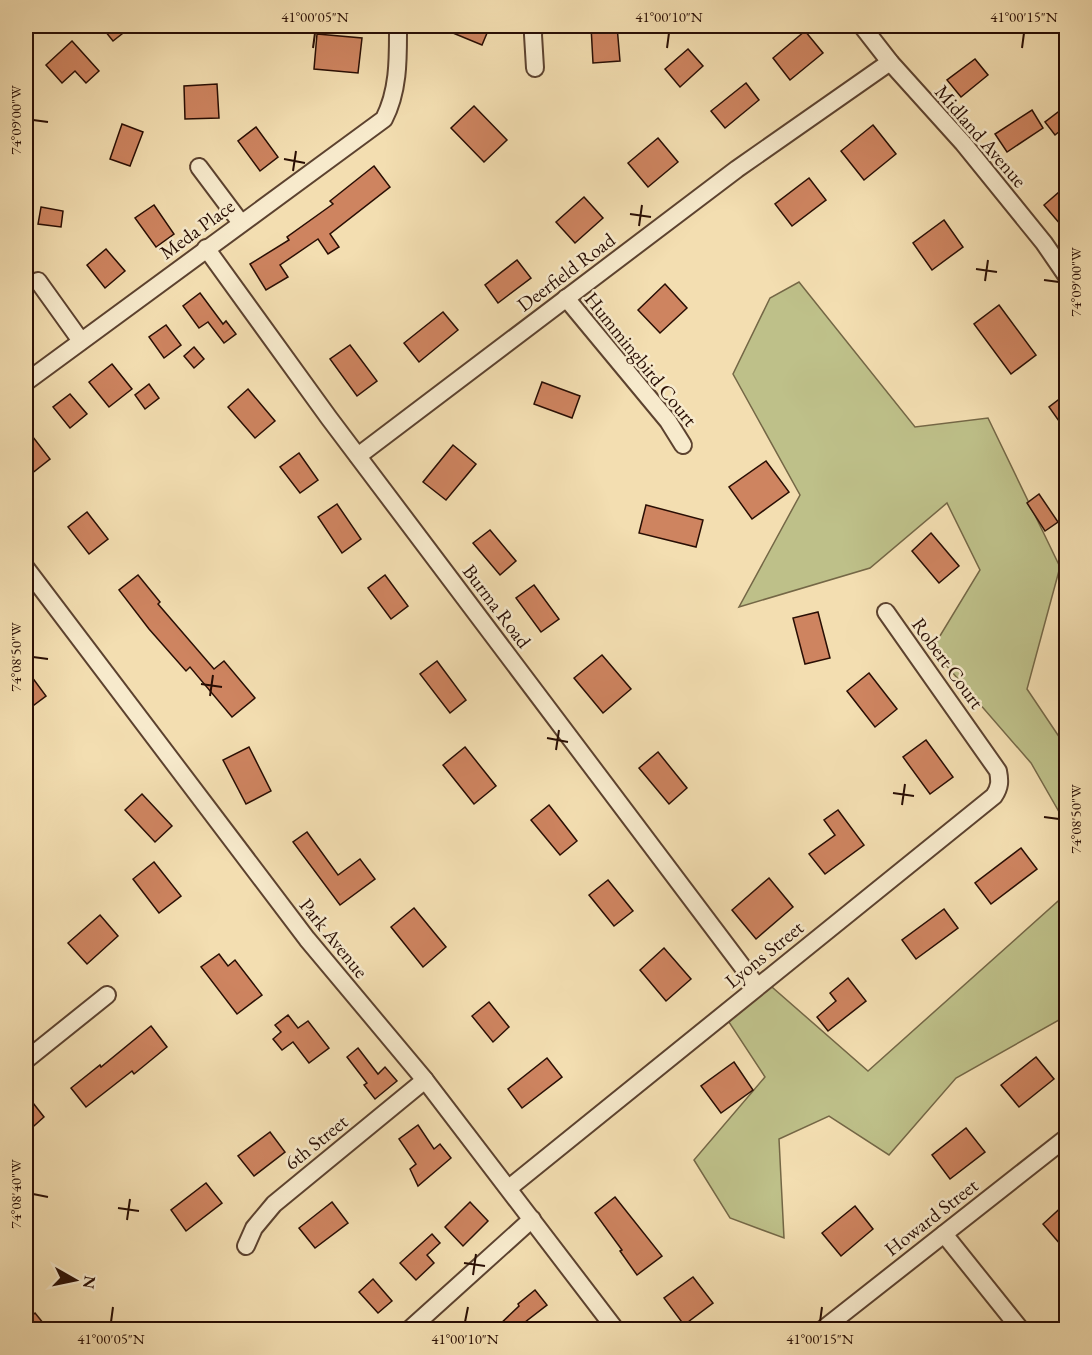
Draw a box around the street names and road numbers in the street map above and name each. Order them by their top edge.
street label: Midland Avenue [929,79,1033,193]
street label: Meda Place [154,193,240,265]
street label: Deerfield Road [512,226,621,317]
street label: Hummingbird Court [579,286,704,432]
street label: Burma Road [457,559,538,654]
street label: Robert Court [906,612,990,714]
street label: Park Avenue [294,893,374,983]
street label: Lyons Street [719,914,809,994]
street label: 6th Street [279,1108,354,1175]
street label: Howard Street [879,1172,984,1262]

